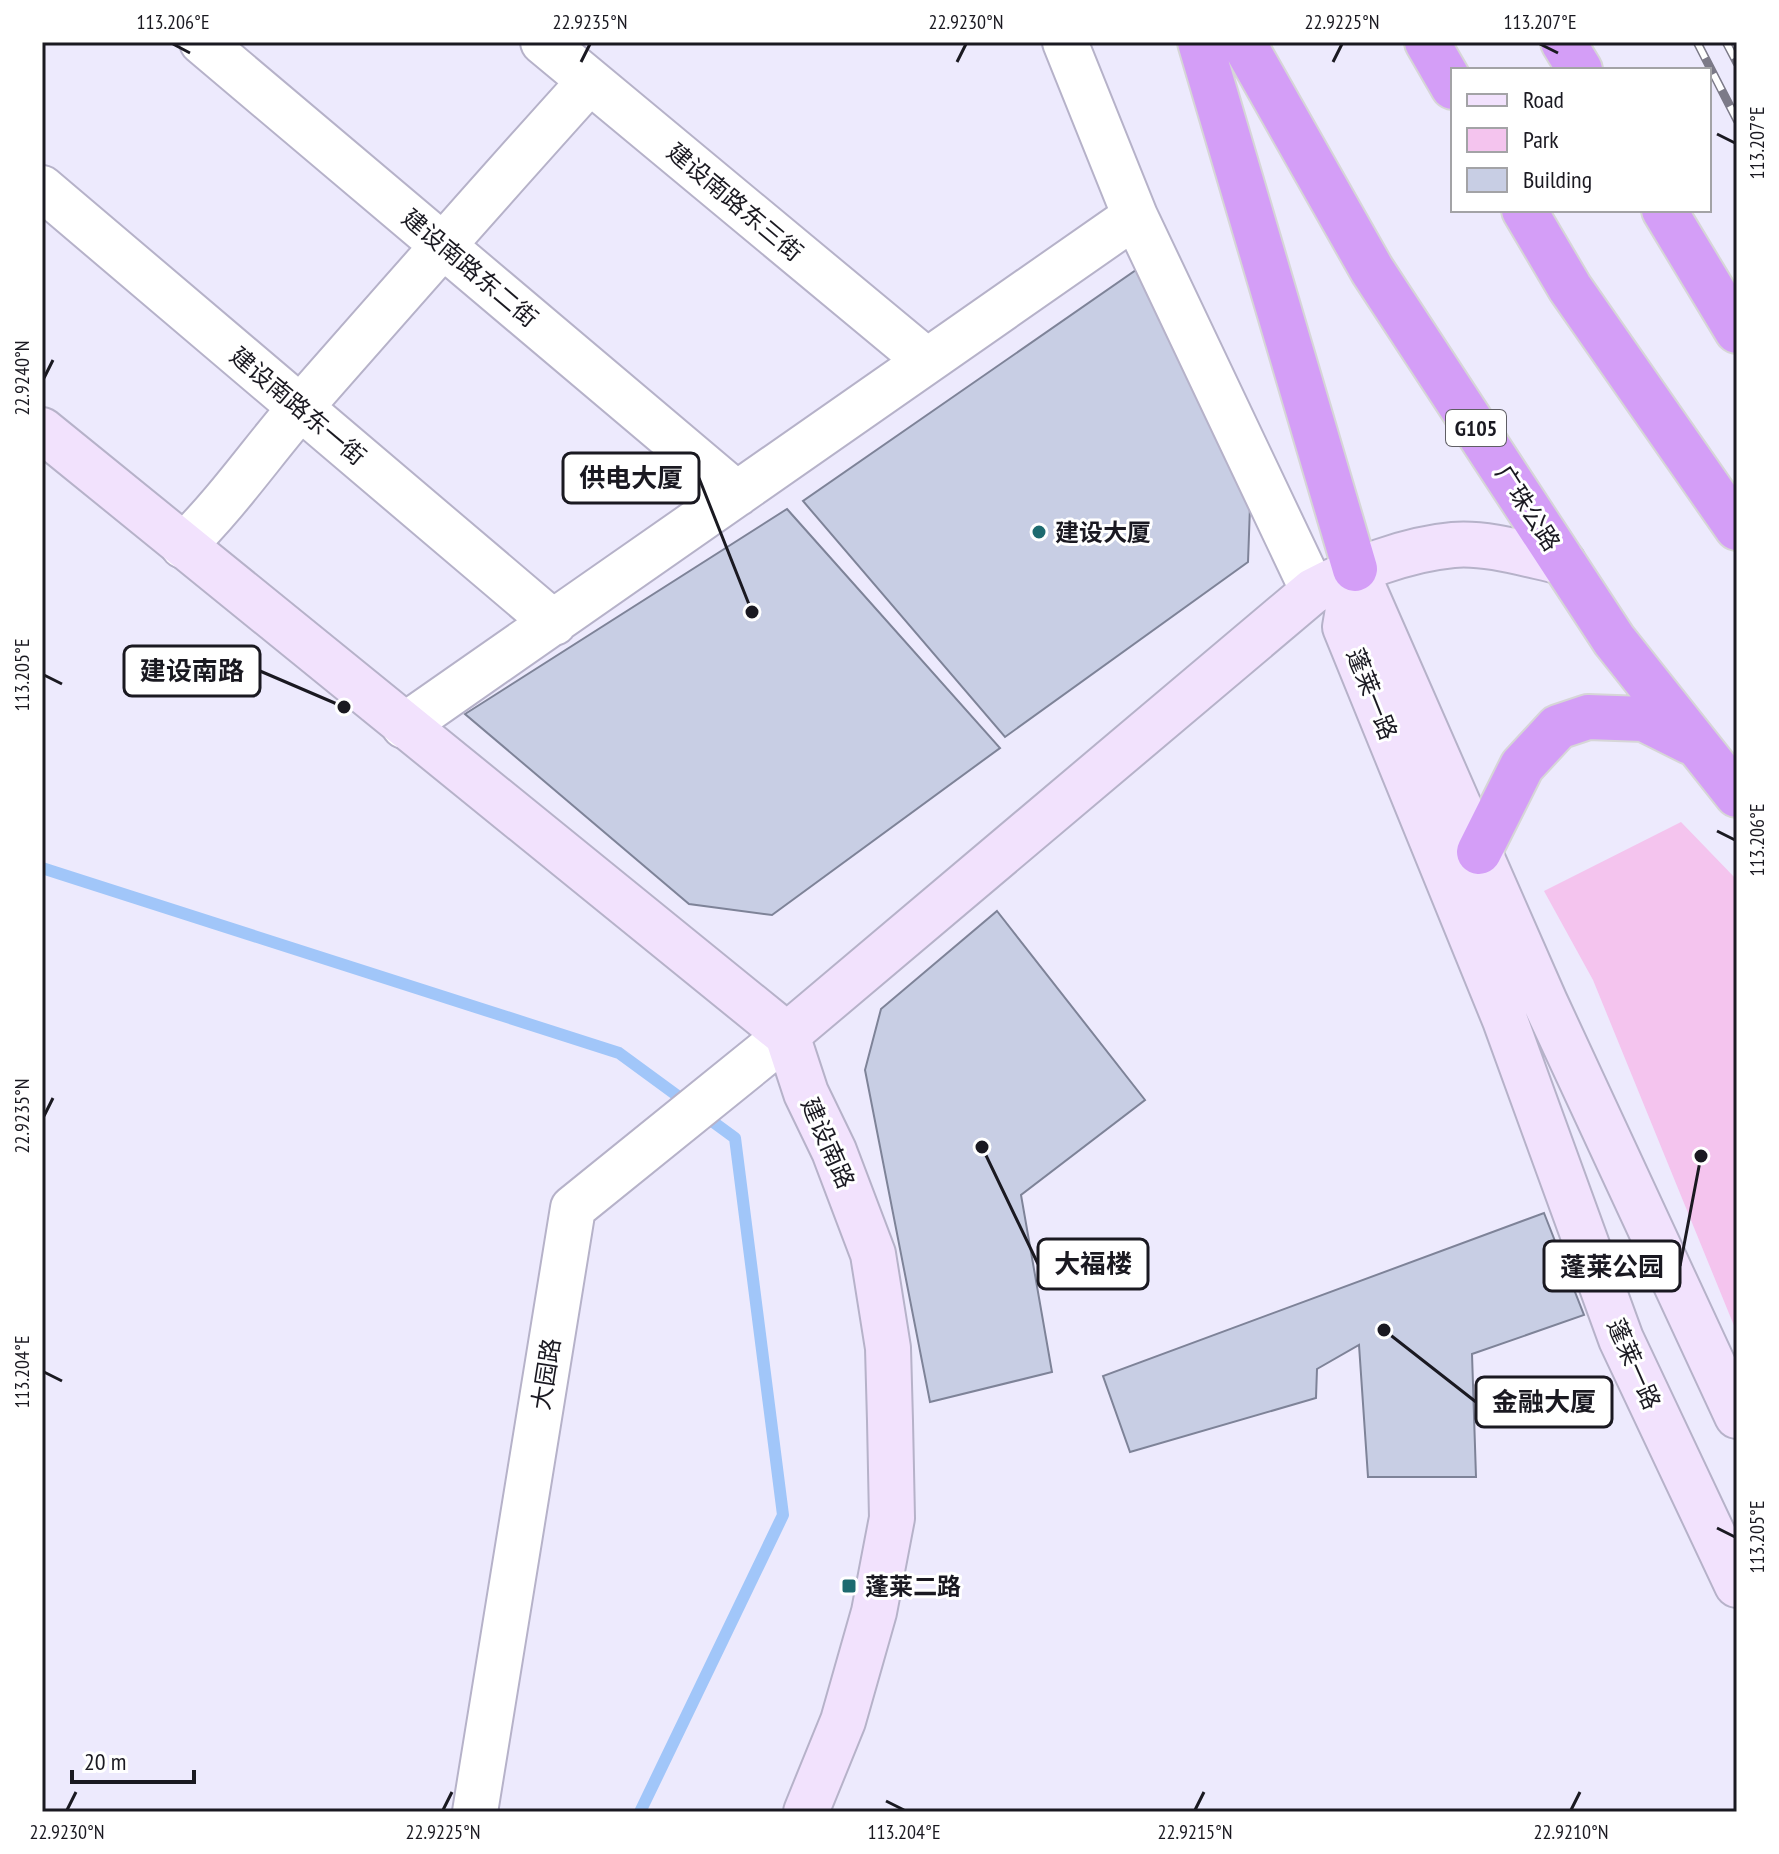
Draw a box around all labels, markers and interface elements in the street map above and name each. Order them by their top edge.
text: 113.206°E [137,9,209,35]
text: 22.9235°N [552,9,628,35]
text: 22.9230°N [928,9,1004,35]
text: 22.9225°N [1304,9,1380,35]
text: 113.207°E [1504,9,1576,35]
legend [1451,68,1711,212]
text: Road [1523,84,1564,115]
text: 113.207°E [1744,107,1770,179]
text: Park [1523,124,1559,155]
street label: 建设南路东三街 [661,136,809,268]
text: Building [1523,164,1592,195]
street label: 建设南路东二街 [396,202,544,334]
text: 22.9240°N [9,340,35,416]
street label: 建设南路东一街 [224,340,372,472]
road number: G105 [1446,410,1506,446]
callout: 供电大厦 [563,453,699,503]
street label: 广珠公路 [1489,459,1567,557]
text: 供电大厦 [579,461,683,494]
place label: 建设大厦 [1055,517,1151,548]
marker: 建设大厦 [1030,523,1048,541]
text: 113.205°E [9,639,35,711]
street label: 蓬莱一路 [1340,644,1404,744]
callout: 建设南路 [124,646,260,696]
text: 建设南路 [140,654,244,687]
text: 113.206°E [1744,804,1770,876]
text: 22.9235°N [9,1078,35,1154]
street label: 建设南路 [794,1093,862,1193]
callout: 大福楼 [1038,1239,1148,1289]
callout: 蓬莱公园 [1544,1241,1680,1291]
text: 大福楼 [1054,1247,1132,1280]
text: 蓬莱公园 [1560,1250,1664,1283]
street label: 蓬莱一路 [1600,1314,1668,1414]
text: 113.204°E [9,1336,35,1408]
street label: 大园路 [525,1336,567,1412]
callout: 金融大厦 [1476,1377,1612,1427]
text: 金融大厦 [1492,1385,1596,1418]
text: 113.205°E [1744,1501,1770,1573]
place label: 蓬莱二路 [865,1571,961,1602]
marker: 蓬莱二路 [840,1577,858,1595]
scale bar [72,1734,194,1784]
text: 20 m [84,1746,126,1777]
text: 22.9230°N [29,1819,105,1845]
text: 22.9225°N [405,1819,481,1845]
text: 113.204°E [868,1819,940,1845]
text: 22.9215°N [1157,1819,1233,1845]
text: 22.9210°N [1533,1819,1609,1845]

